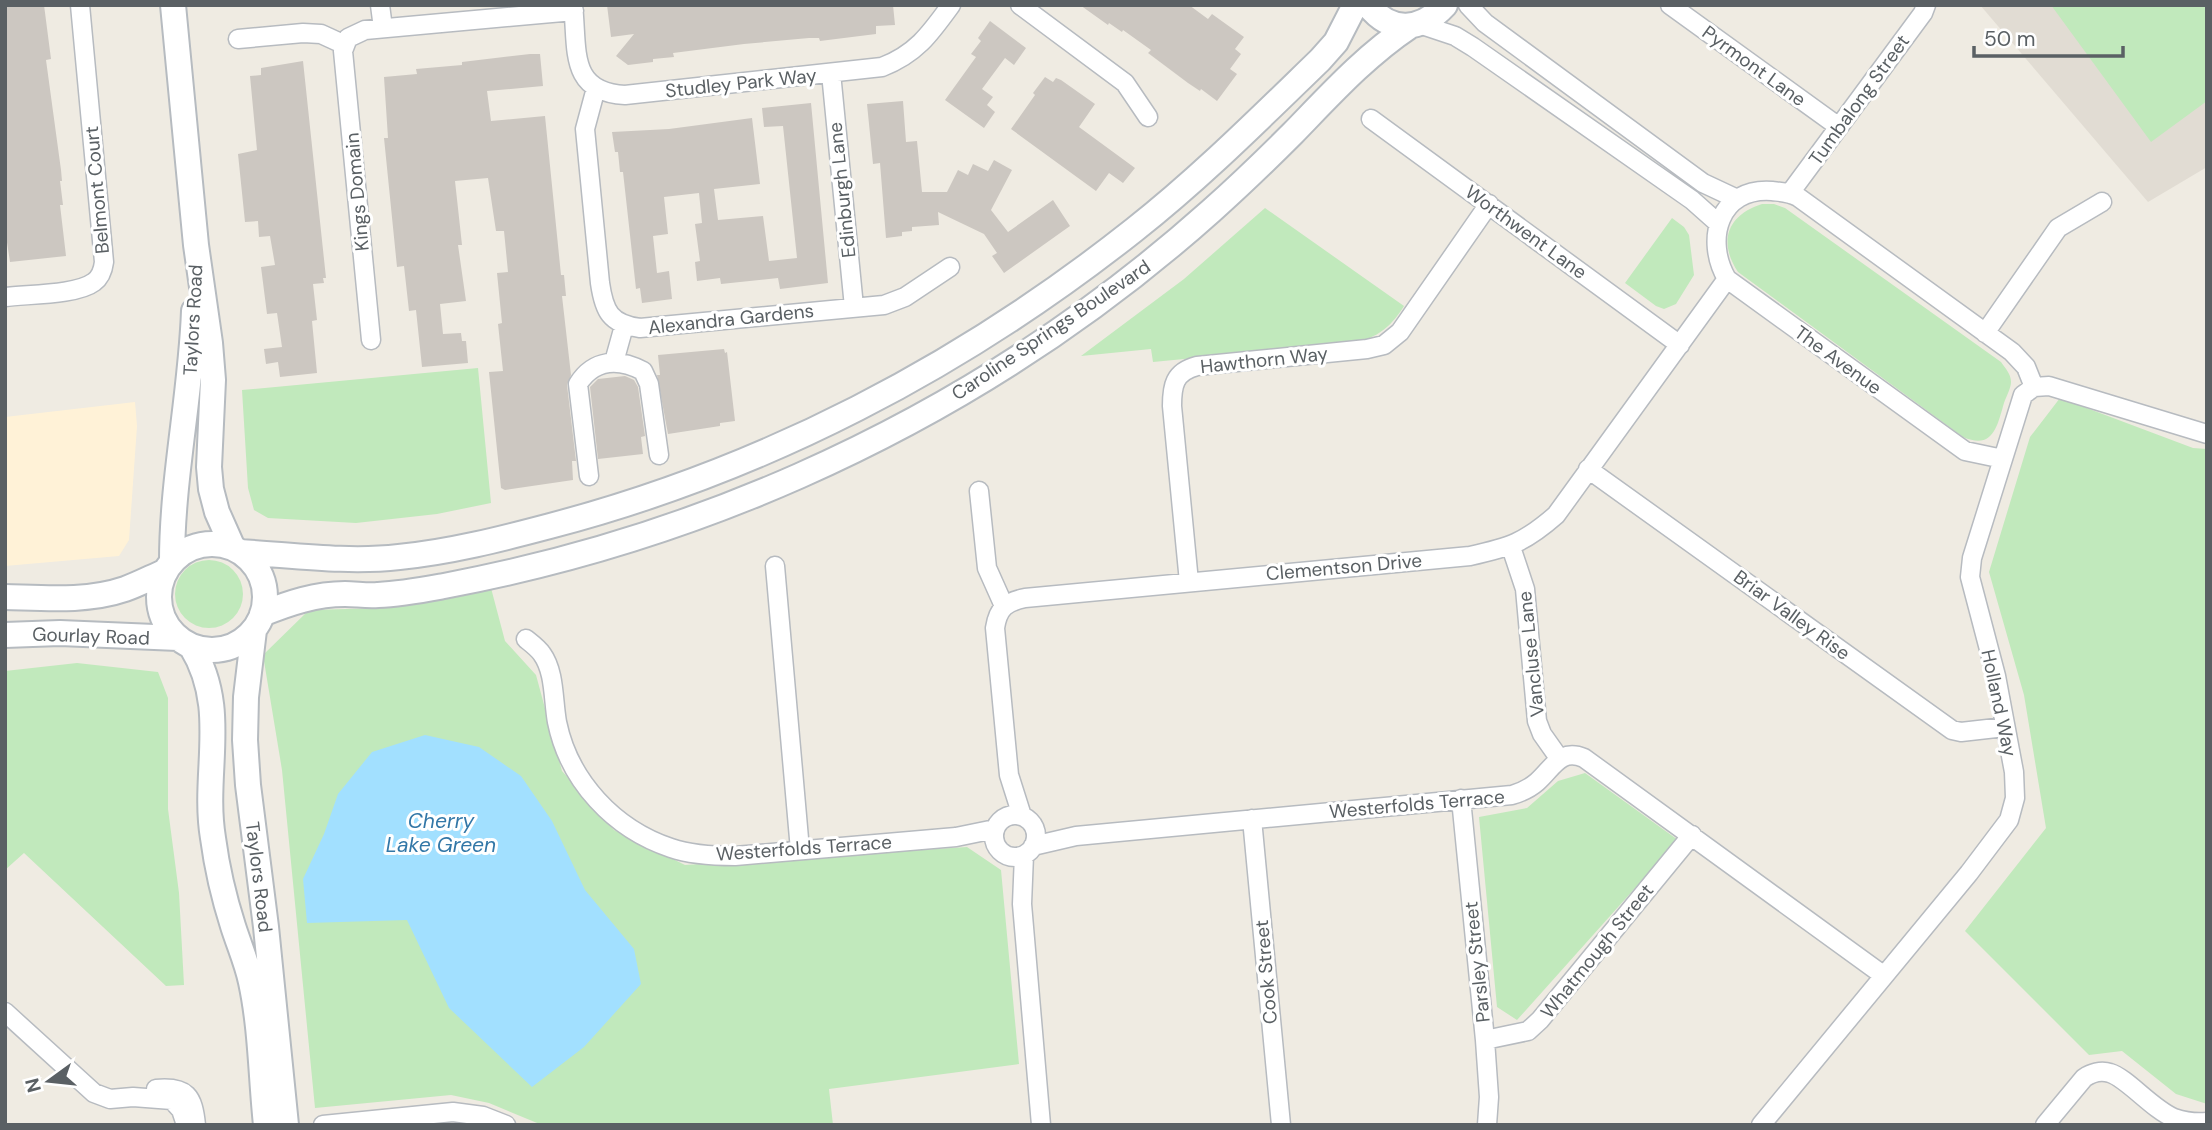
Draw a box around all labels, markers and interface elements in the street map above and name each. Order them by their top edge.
scale bar [1974,14,2123,58]
street label: Pyrmont Lane [1697,20,1811,112]
text: 50 m [1984,25,2035,53]
street label: Tumbalong Street [1803,30,1915,170]
street label: Studley Park Way [664,63,818,103]
street label: Edinburgh Lane [822,121,862,259]
street label: Belmont Court [79,125,115,255]
street label: Kings Domain [339,132,375,252]
street label: Worthwent Lane [1460,179,1592,285]
street label: Caroline Springs Boulevard [947,254,1155,406]
street label: Taylors Road [178,264,208,376]
street label: Alexandra Gardens [647,298,815,340]
street label: The Avenue [1789,320,1887,400]
street label: Hawthorn Way [1199,341,1330,379]
street label: Clementson Drive [1265,548,1423,586]
street label: Briar Valley Rise [1729,564,1855,666]
street label: Vancluse Lane [1512,590,1550,718]
street label: Gourlay Road [32,621,150,651]
street label: Holland Way [1975,647,2023,759]
street label: Westerfolds Terrace [1328,784,1506,824]
water label: Cherry Lake Green [386,807,496,859]
street label: Taylors Road [240,820,278,934]
street label: Westerfolds Terrace [715,829,893,867]
street label: Whatmough Street [1535,878,1659,1024]
street label: Parsley Street [1458,900,1496,1024]
street label: Cook Street [1249,919,1283,1025]
north arrow [14,1046,84,1116]
text: N [19,1075,47,1095]

